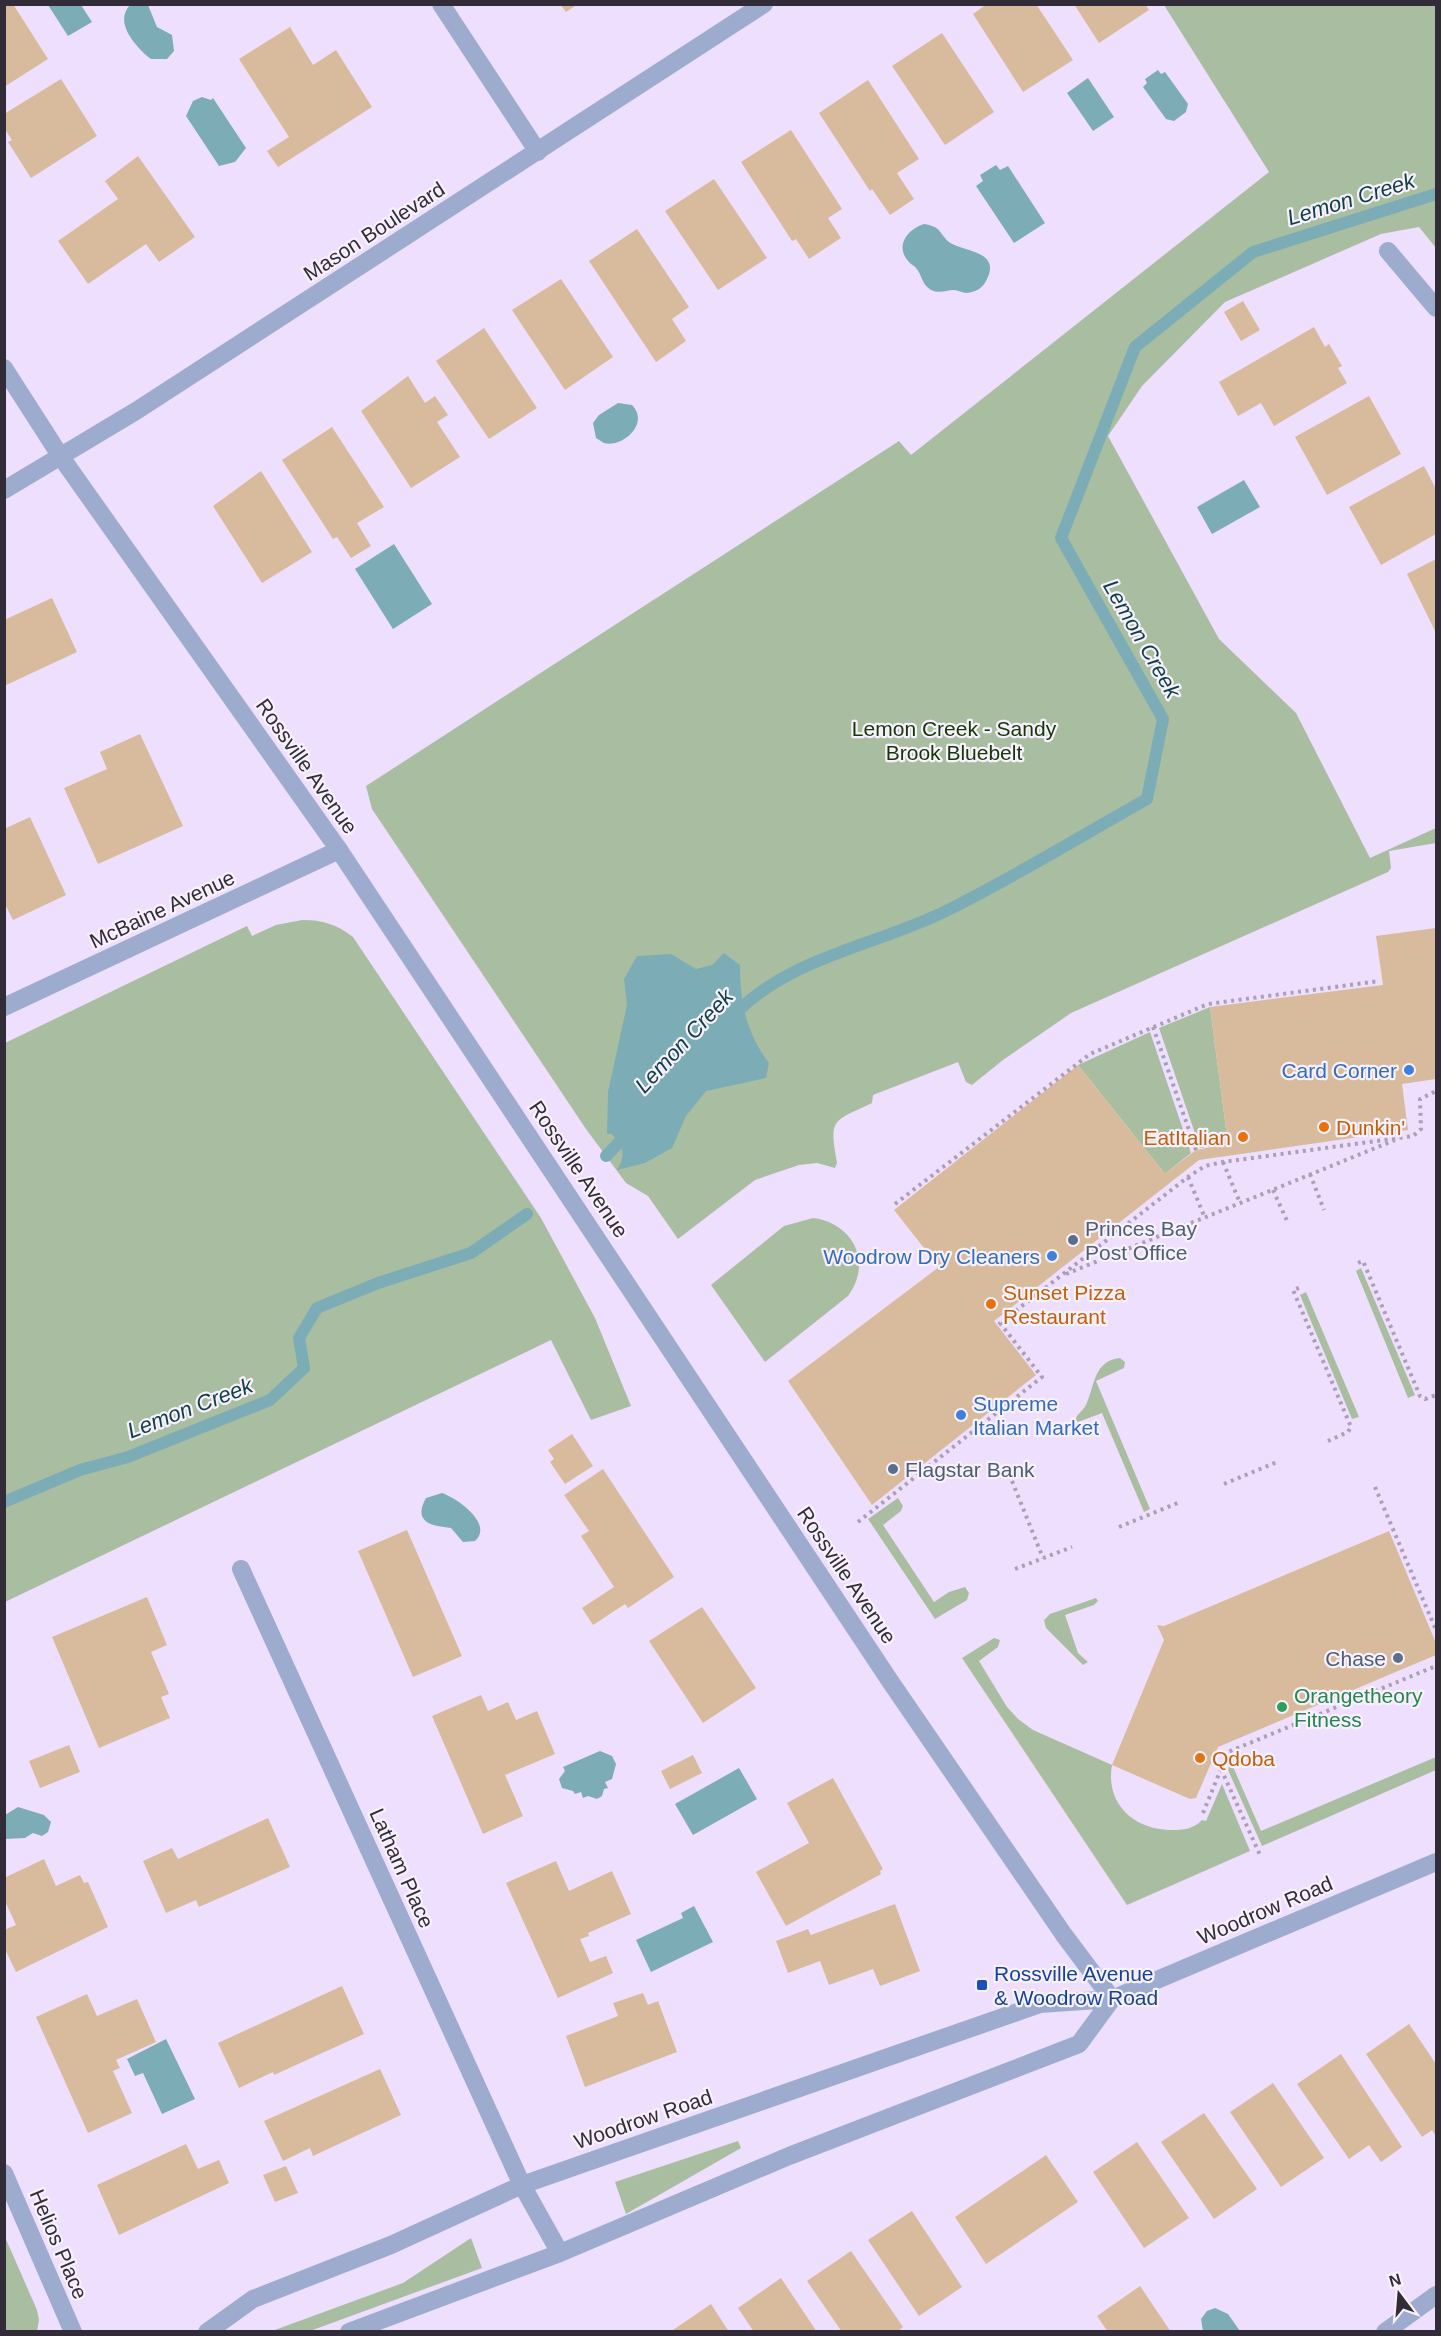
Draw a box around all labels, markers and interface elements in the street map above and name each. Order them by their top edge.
water label: Lemon Creek [1284,167,1419,230]
street label: Mason Boulevard [299,177,449,285]
water label: Lemon Creek [1098,576,1186,703]
street label: Rossville Avenue [252,694,362,838]
park label: Lemon Creek - Sandy Brook Bluebelt [852,717,1057,764]
street label: McBaine Avenue [86,865,238,953]
water label: Lemon Creek [630,983,739,1098]
place label: Card Corner [1281,1059,1397,1082]
marker: Card Corner [1402,1063,1416,1077]
street label: Rossville Avenue [525,1096,633,1242]
place label: Dunkin' [1336,1116,1405,1139]
marker: Dunkin' [1317,1120,1331,1134]
place label: EatItalian [1143,1126,1231,1149]
marker: EatItalian [1236,1130,1250,1144]
place label: Princes Bay Post Office [1085,1217,1198,1264]
marker: Princes Bay Post Office [1066,1233,1080,1247]
place label: Woodrow Dry Cleaners [823,1245,1040,1268]
marker: Woodrow Dry Cleaners [1045,1249,1059,1263]
place label: Sunset Pizza Restaurant [1003,1281,1126,1328]
marker: Sunset Pizza Restaurant [984,1297,998,1311]
water label: Lemon Creek [124,1372,257,1443]
place label: Supreme Italian Market [973,1392,1099,1439]
marker: Supreme Italian Market [954,1408,968,1422]
place label: Flagstar Bank [905,1458,1035,1481]
marker: Flagstar Bank [886,1462,900,1476]
street label: Rossville Avenue [793,1502,901,1648]
place label: Chase [1325,1647,1386,1670]
marker: Chase [1391,1651,1405,1665]
place label: Orangetheory Fitness [1294,1684,1423,1731]
marker: Orangetheory Fitness [1275,1700,1289,1714]
place label: Qdoba [1212,1747,1275,1770]
marker: Qdoba [1193,1751,1207,1765]
street label: Latham Place [365,1805,439,1931]
street label: Woodrow Road [1194,1871,1336,1949]
place label: Rossville Avenue & Woodrow Road [994,1962,1158,2009]
marker: Rossville Avenue & Woodrow Road [975,1978,989,1992]
street label: Woodrow Road [571,2085,715,2153]
street label: Helios Place [26,2186,92,2302]
north arrow [1369,2264,1429,2324]
text: N [1387,2270,1403,2290]

